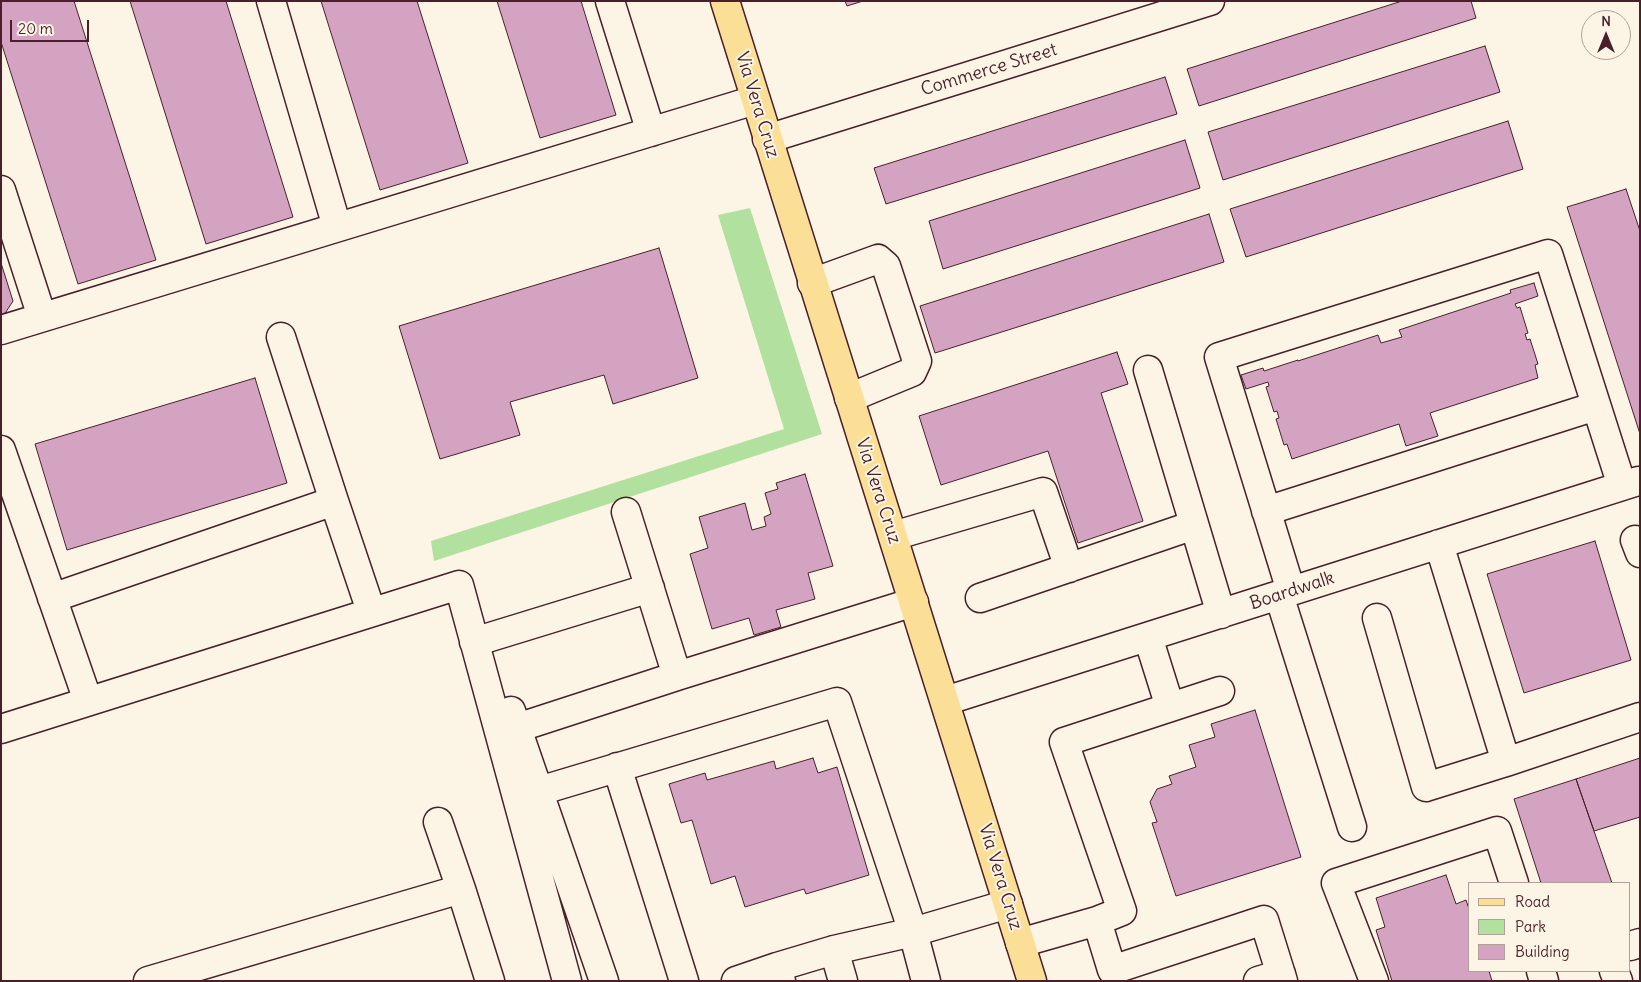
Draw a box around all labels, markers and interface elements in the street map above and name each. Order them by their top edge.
scale bar [12,10,91,42]
north arrow [1581,10,1631,60]
text: N [1601,12,1611,30]
text: 20 m [18,19,53,38]
street label: Commerce Street [918,39,1060,101]
street label: Via Vera Cruz [731,49,783,161]
street label: Via Vera Cruz [851,435,905,547]
street label: Boardwalk [1247,567,1337,615]
street label: Via Vera Cruz [974,821,1026,933]
legend [1468,882,1631,972]
text: Road [1515,892,1550,911]
text: Park [1515,917,1546,936]
text: Building [1515,942,1570,961]

